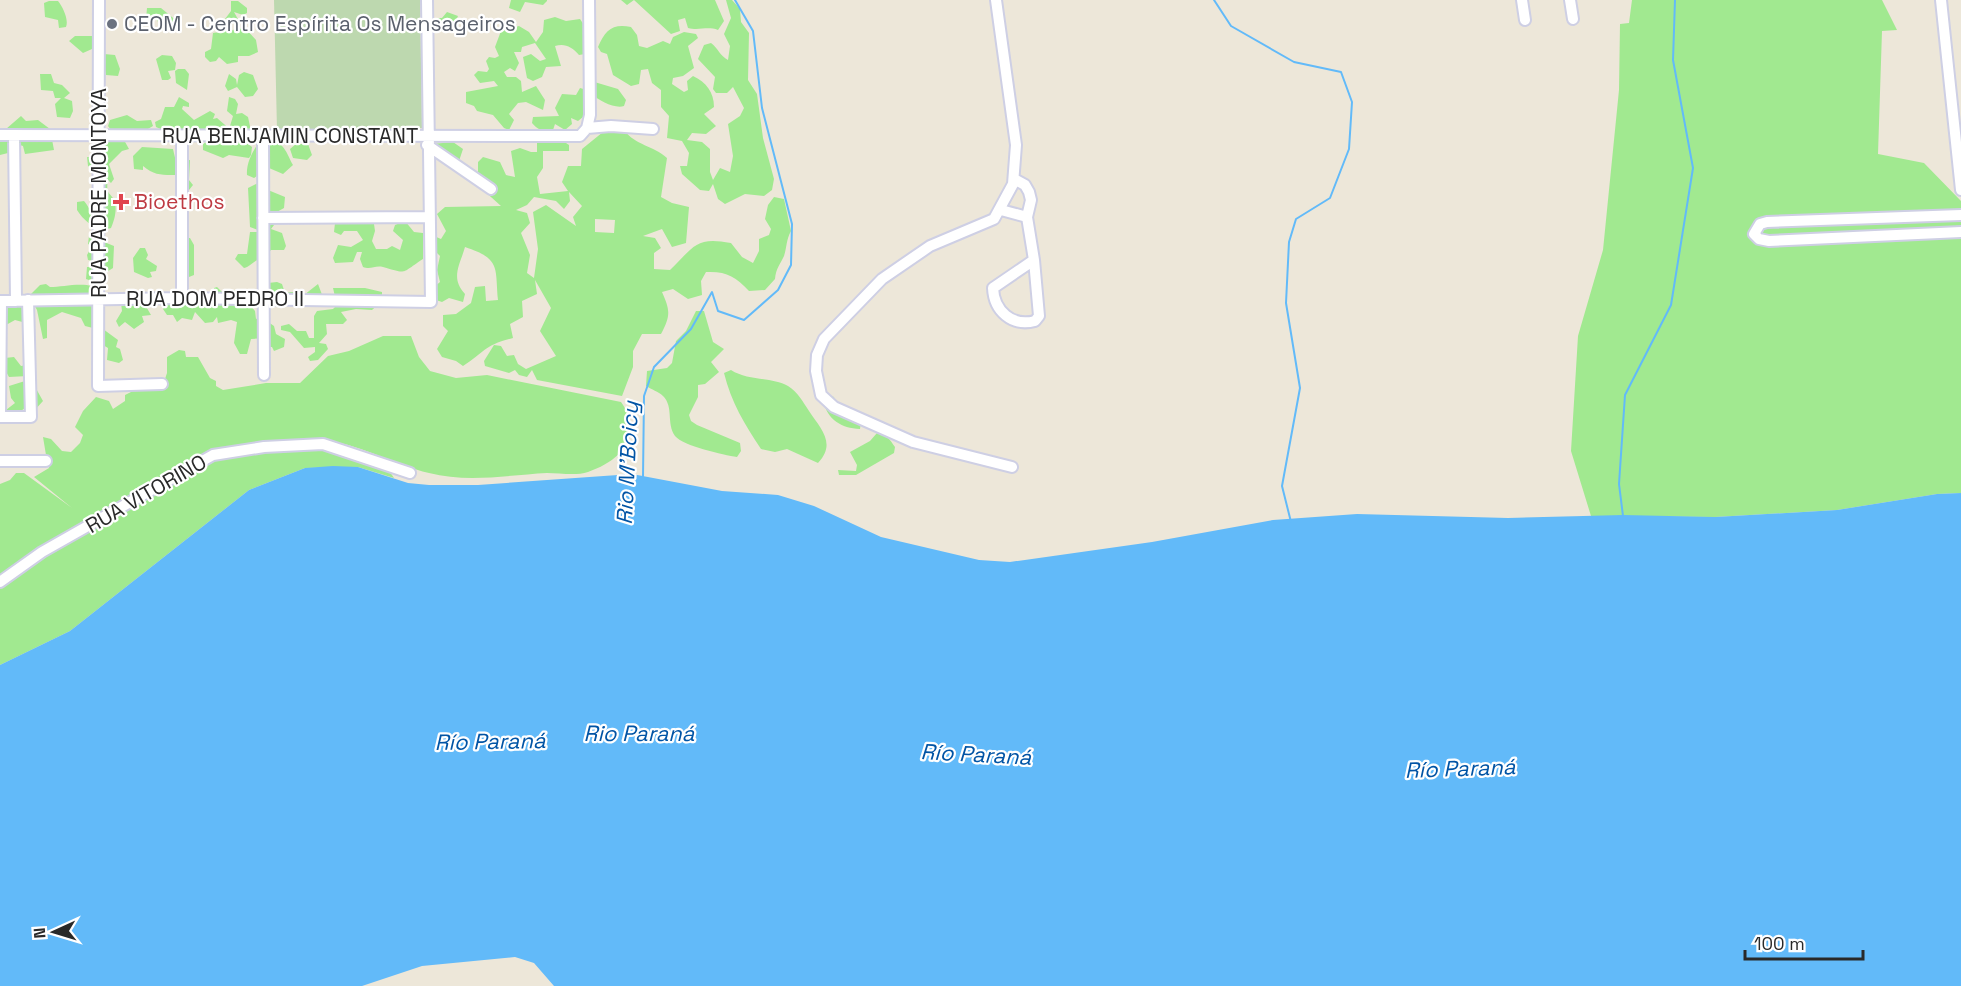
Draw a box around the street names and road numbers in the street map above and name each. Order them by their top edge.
street label: RUA PADRE MONTOYA [85,88,112,298]
street label: RUA BENJAMIN CONSTANT [162,122,418,149]
street label: RUA DOM PEDRO II [126,285,304,312]
street label: RUA VITORINO [80,448,211,539]

